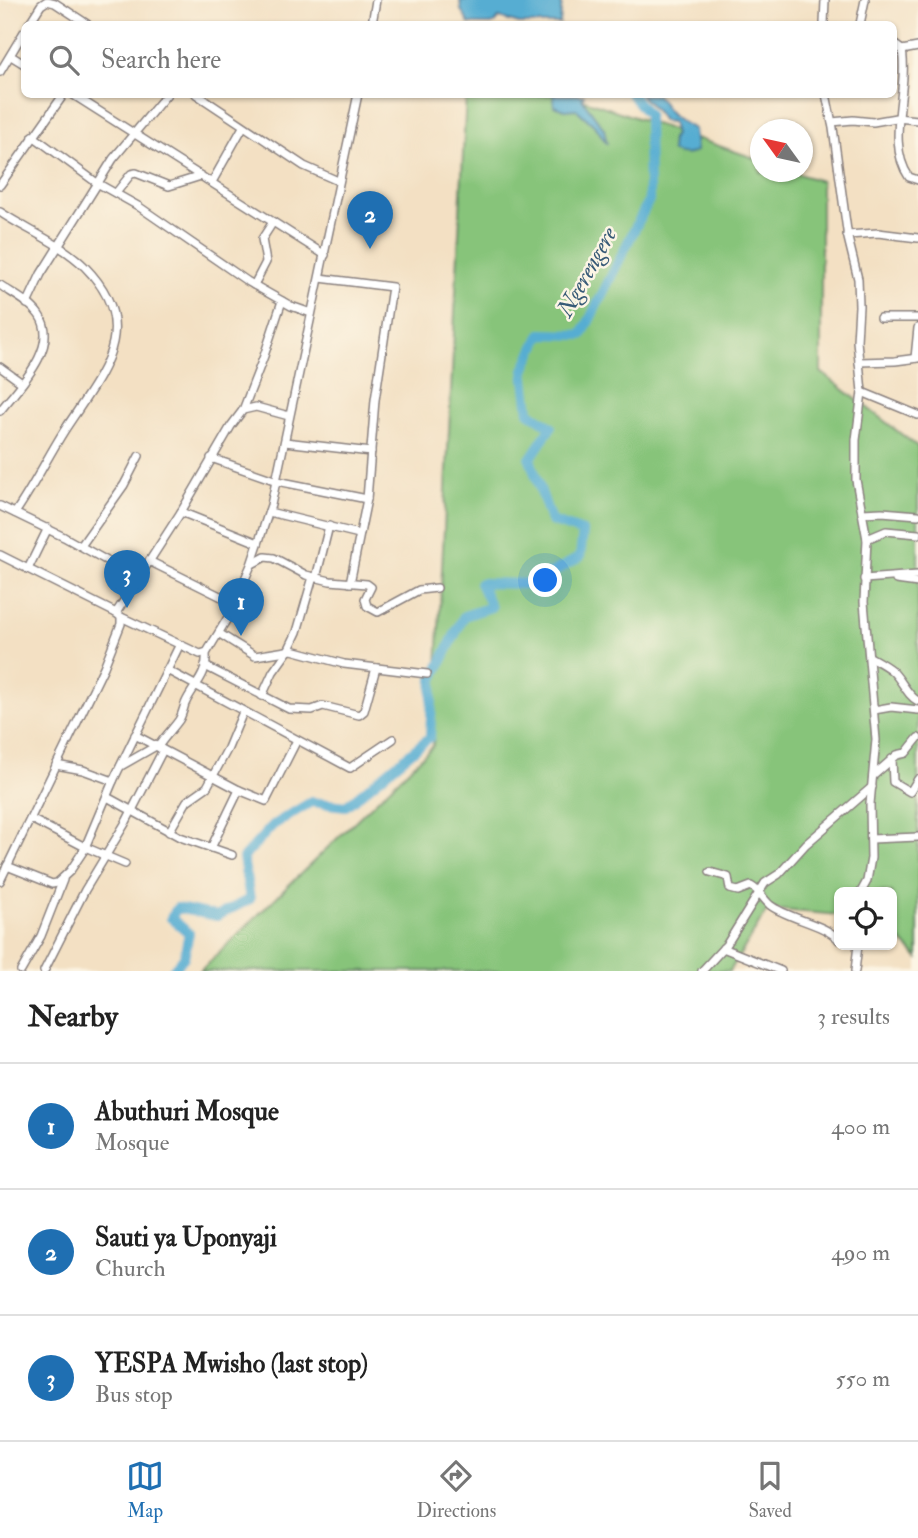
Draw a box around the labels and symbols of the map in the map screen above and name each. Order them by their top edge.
north arrow [750,119,813,182]
pin: 2 [347,191,393,249]
water label: Ngerengere [549,221,625,324]
pin: 3 [104,550,150,608]
your location [528,563,562,597]
pin: 1 [218,578,264,636]

